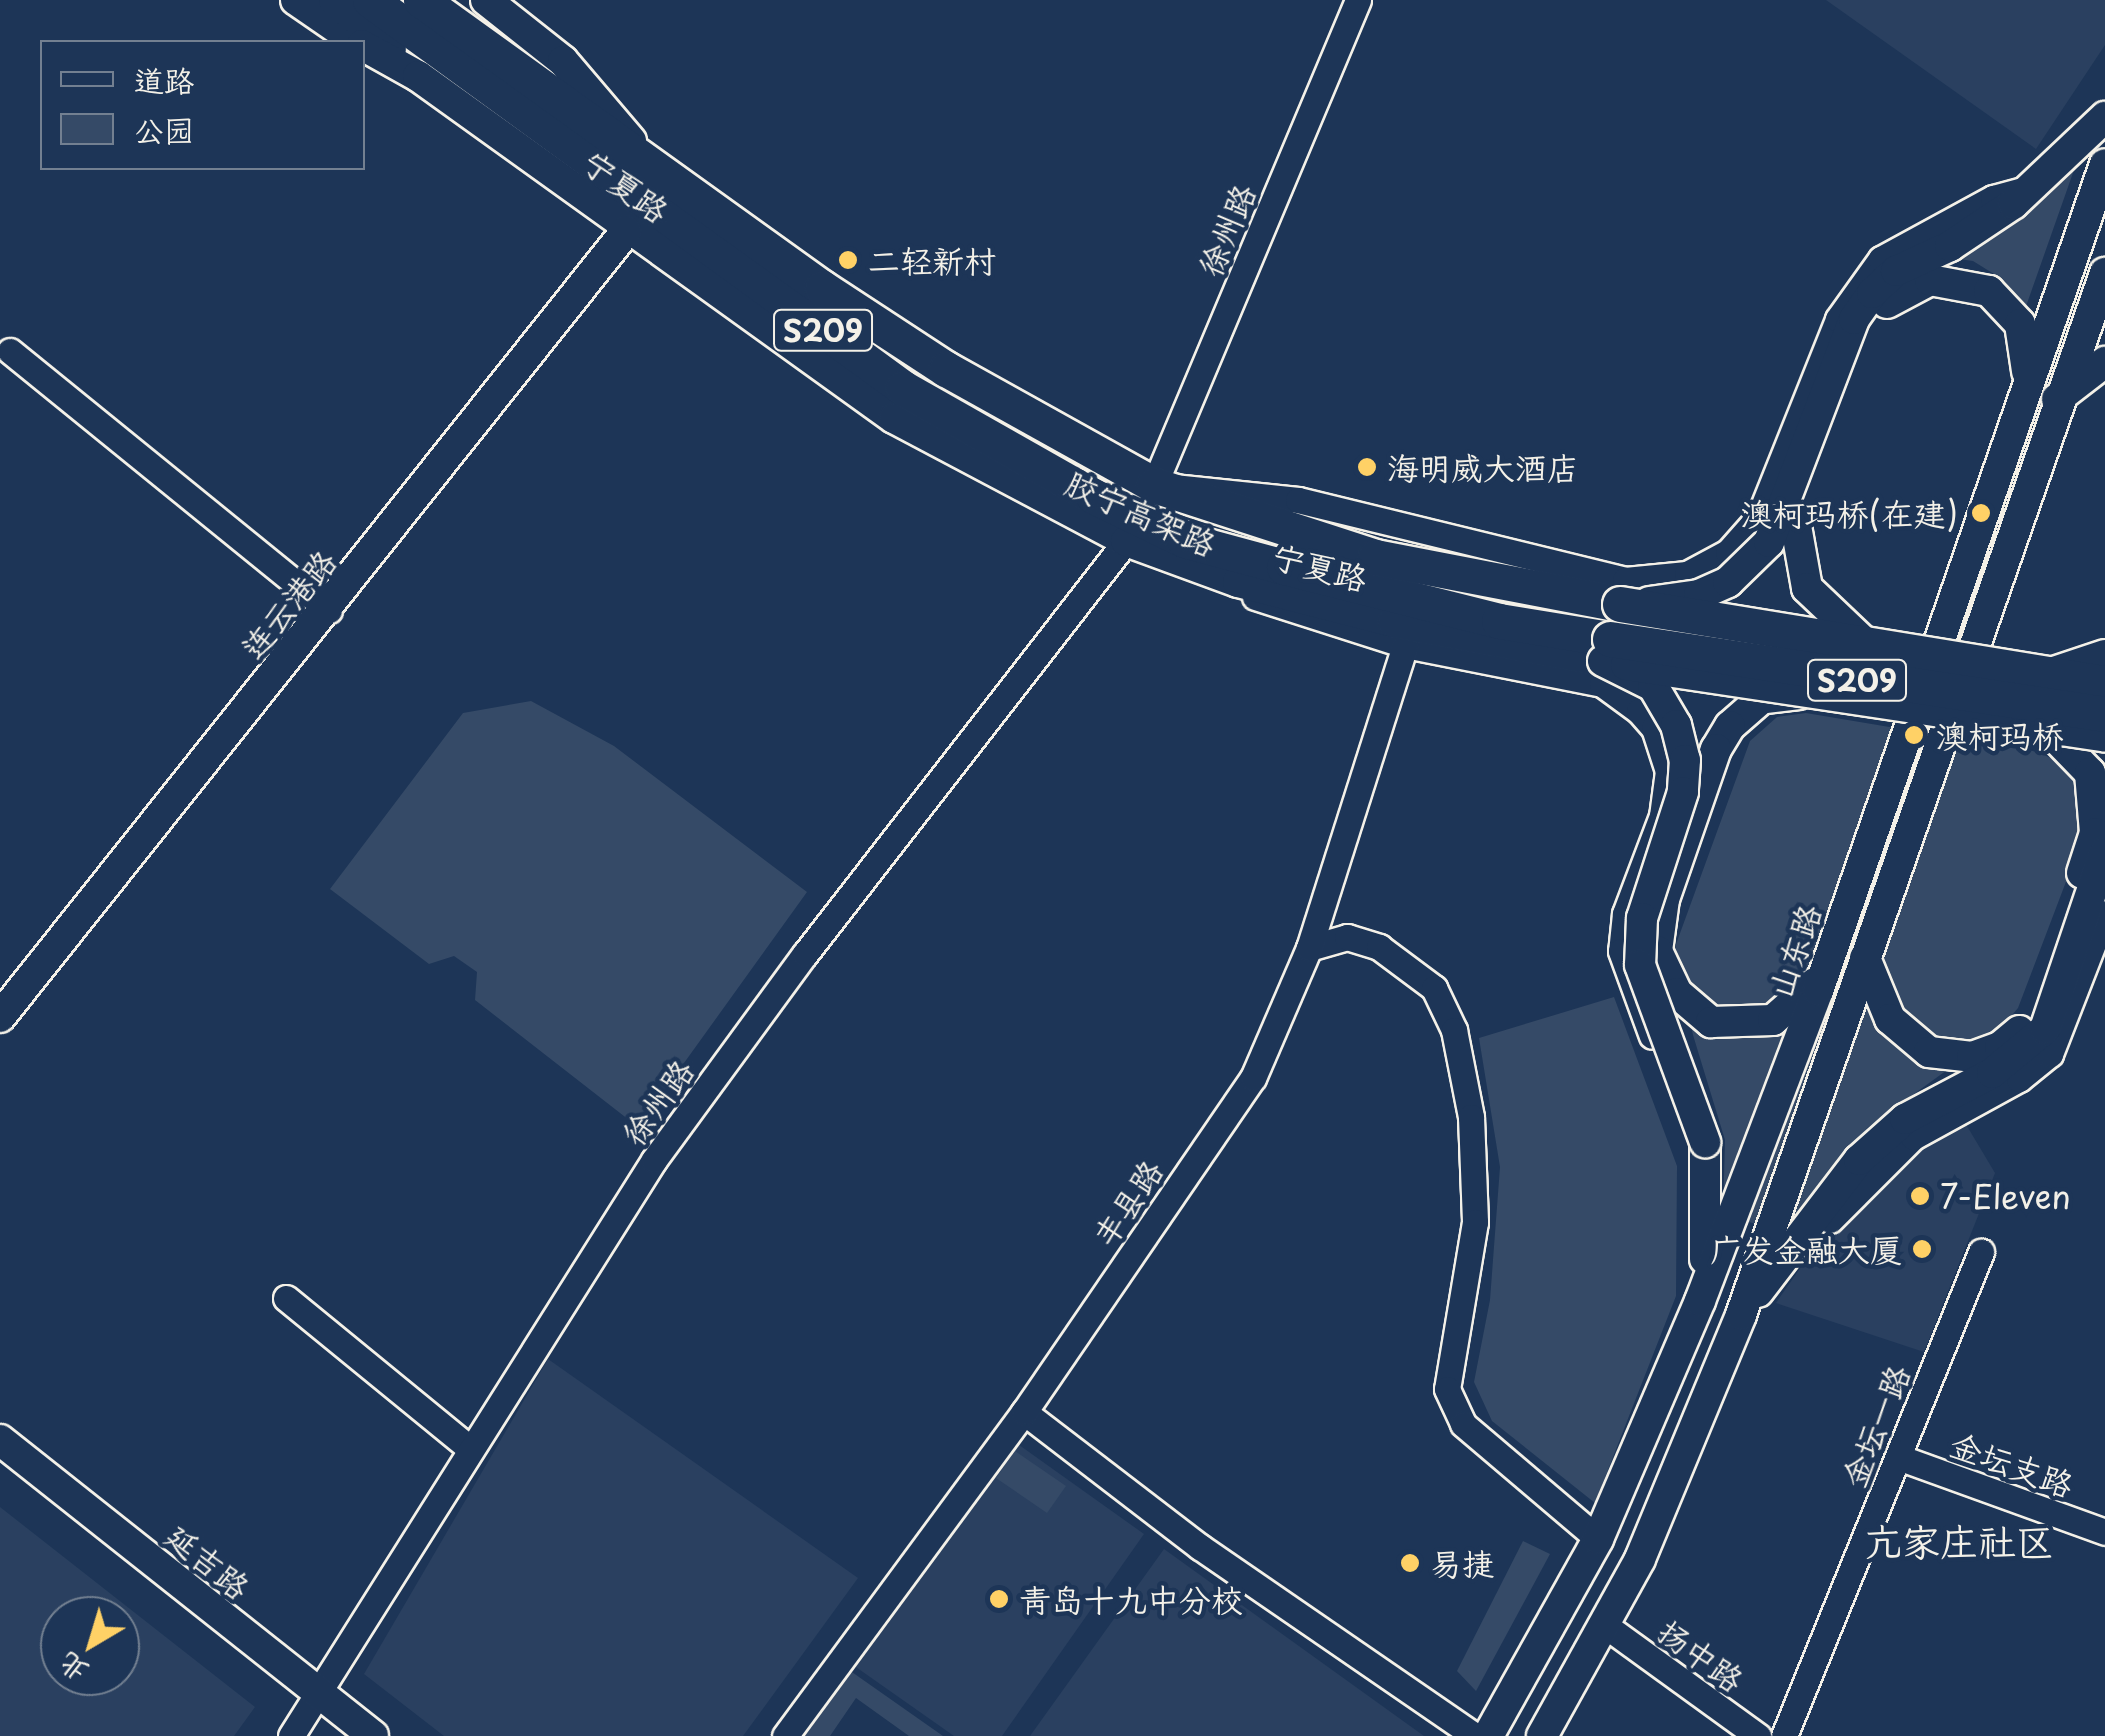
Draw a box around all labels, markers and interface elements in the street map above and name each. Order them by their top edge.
legend [40,40,365,170]
text: 道路 [134,57,194,102]
text: 公园 [134,107,194,152]
street label: 宁夏路 [576,142,676,230]
street label: 徐州路 [1190,178,1262,282]
place label: 二轻新村 [868,241,996,279]
marker: 二轻新村 [837,249,859,271]
road number: S209 [773,305,873,355]
place label: 海明威大酒店 [1387,448,1579,486]
marker: 海明威大酒店 [1356,456,1378,478]
street label: 胶宁高架路 [1060,463,1222,563]
place label: 澳柯玛桥(在建) [1741,494,1958,532]
marker: 澳柯玛桥(在建) [1968,500,1994,526]
street label: 宁夏路 [1269,536,1371,598]
street label: 连云港路 [233,542,343,666]
road number: S209 [1807,655,1907,705]
place label: 澳柯玛桥 [1936,716,2064,754]
marker: 澳柯玛桥 [1901,722,1927,748]
street label: 山东路 [1760,899,1828,1003]
street label: 徐州路 [613,1052,701,1152]
street label: 丰县路 [1084,1152,1170,1254]
place label: 7-Eleven [1940,1177,2071,1215]
marker: 7-Eleven [1909,1185,1931,1207]
place label: 广发金融大厦 [1710,1230,1902,1268]
marker: 广发金融大厦 [1911,1238,1933,1260]
street label: 金坛一路 [1833,1359,1917,1493]
street label: 金坛支路 [1945,1424,2079,1504]
street label: 延吉路 [159,1516,257,1606]
district label: 亢家庄社区 [1864,1518,2054,1564]
place label: 易捷 [1430,1544,1494,1582]
marker: 易捷 [1399,1552,1421,1574]
place label: 青岛十九中分校 [1019,1580,1243,1618]
marker: 青岛十九中分校 [988,1588,1010,1610]
north arrow [40,1596,140,1696]
street label: 扬中路 [1651,1611,1751,1699]
text: 北 [48,1643,97,1694]

